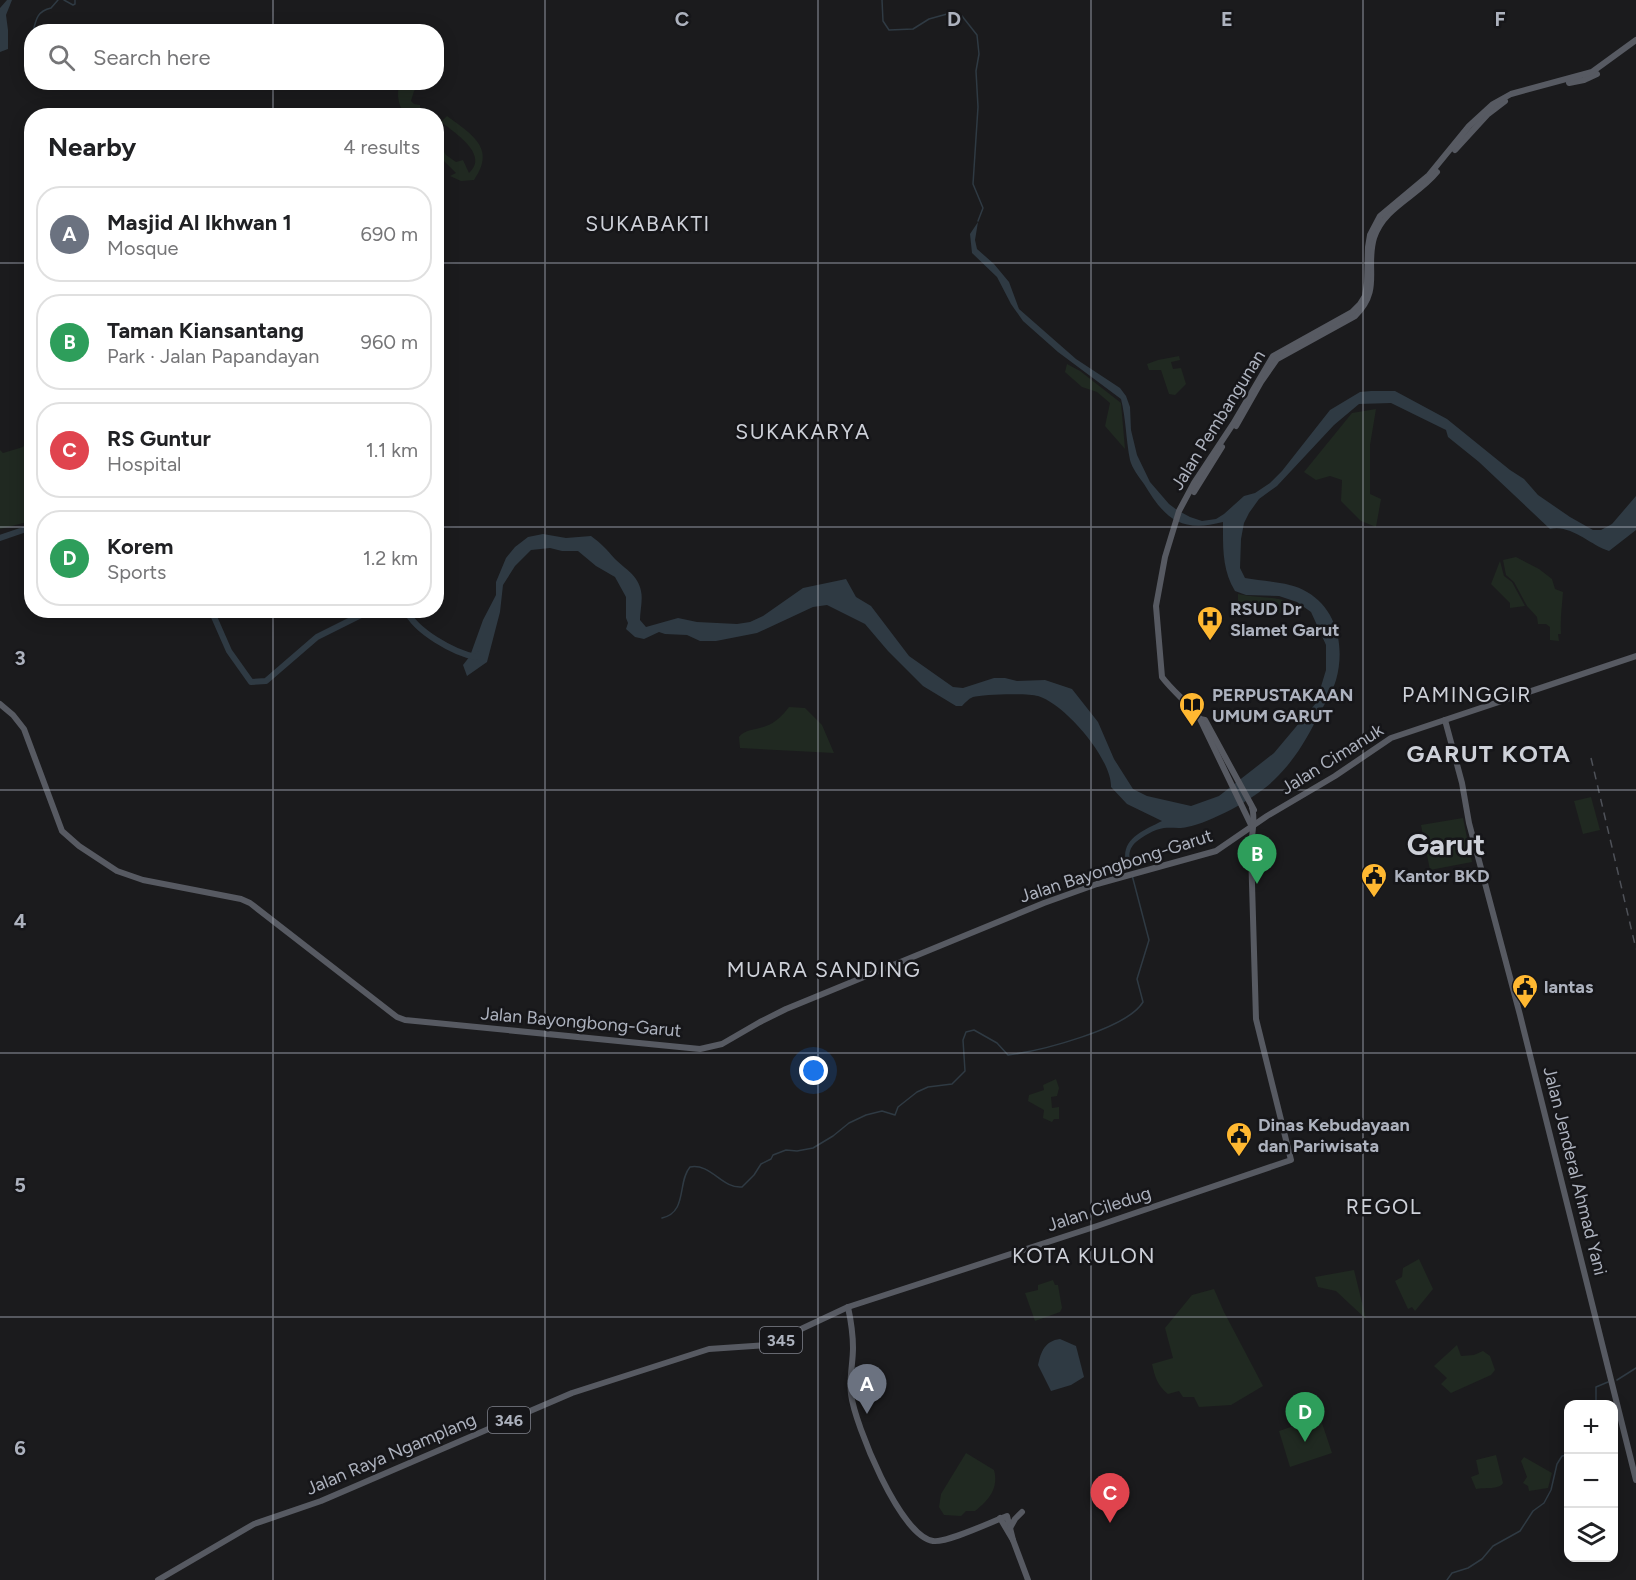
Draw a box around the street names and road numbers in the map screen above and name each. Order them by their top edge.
street label: Jalan Pembangunan [1166,346,1270,494]
street label: Jalan Cimanuk [1277,719,1387,799]
street label: Jalan Bayongbong-Garut [1017,824,1215,908]
street label: Jalan Bayongbong-Garut [480,1002,682,1042]
street label: Jalan Jenderal Ahmad Yani [1538,1064,1612,1278]
street label: Jalan Ciledug [1044,1182,1154,1236]
road number: 345 [760,1327,802,1353]
road number: 346 [488,1407,530,1433]
street label: Jalan Raya Ngamplang [303,1408,479,1500]

